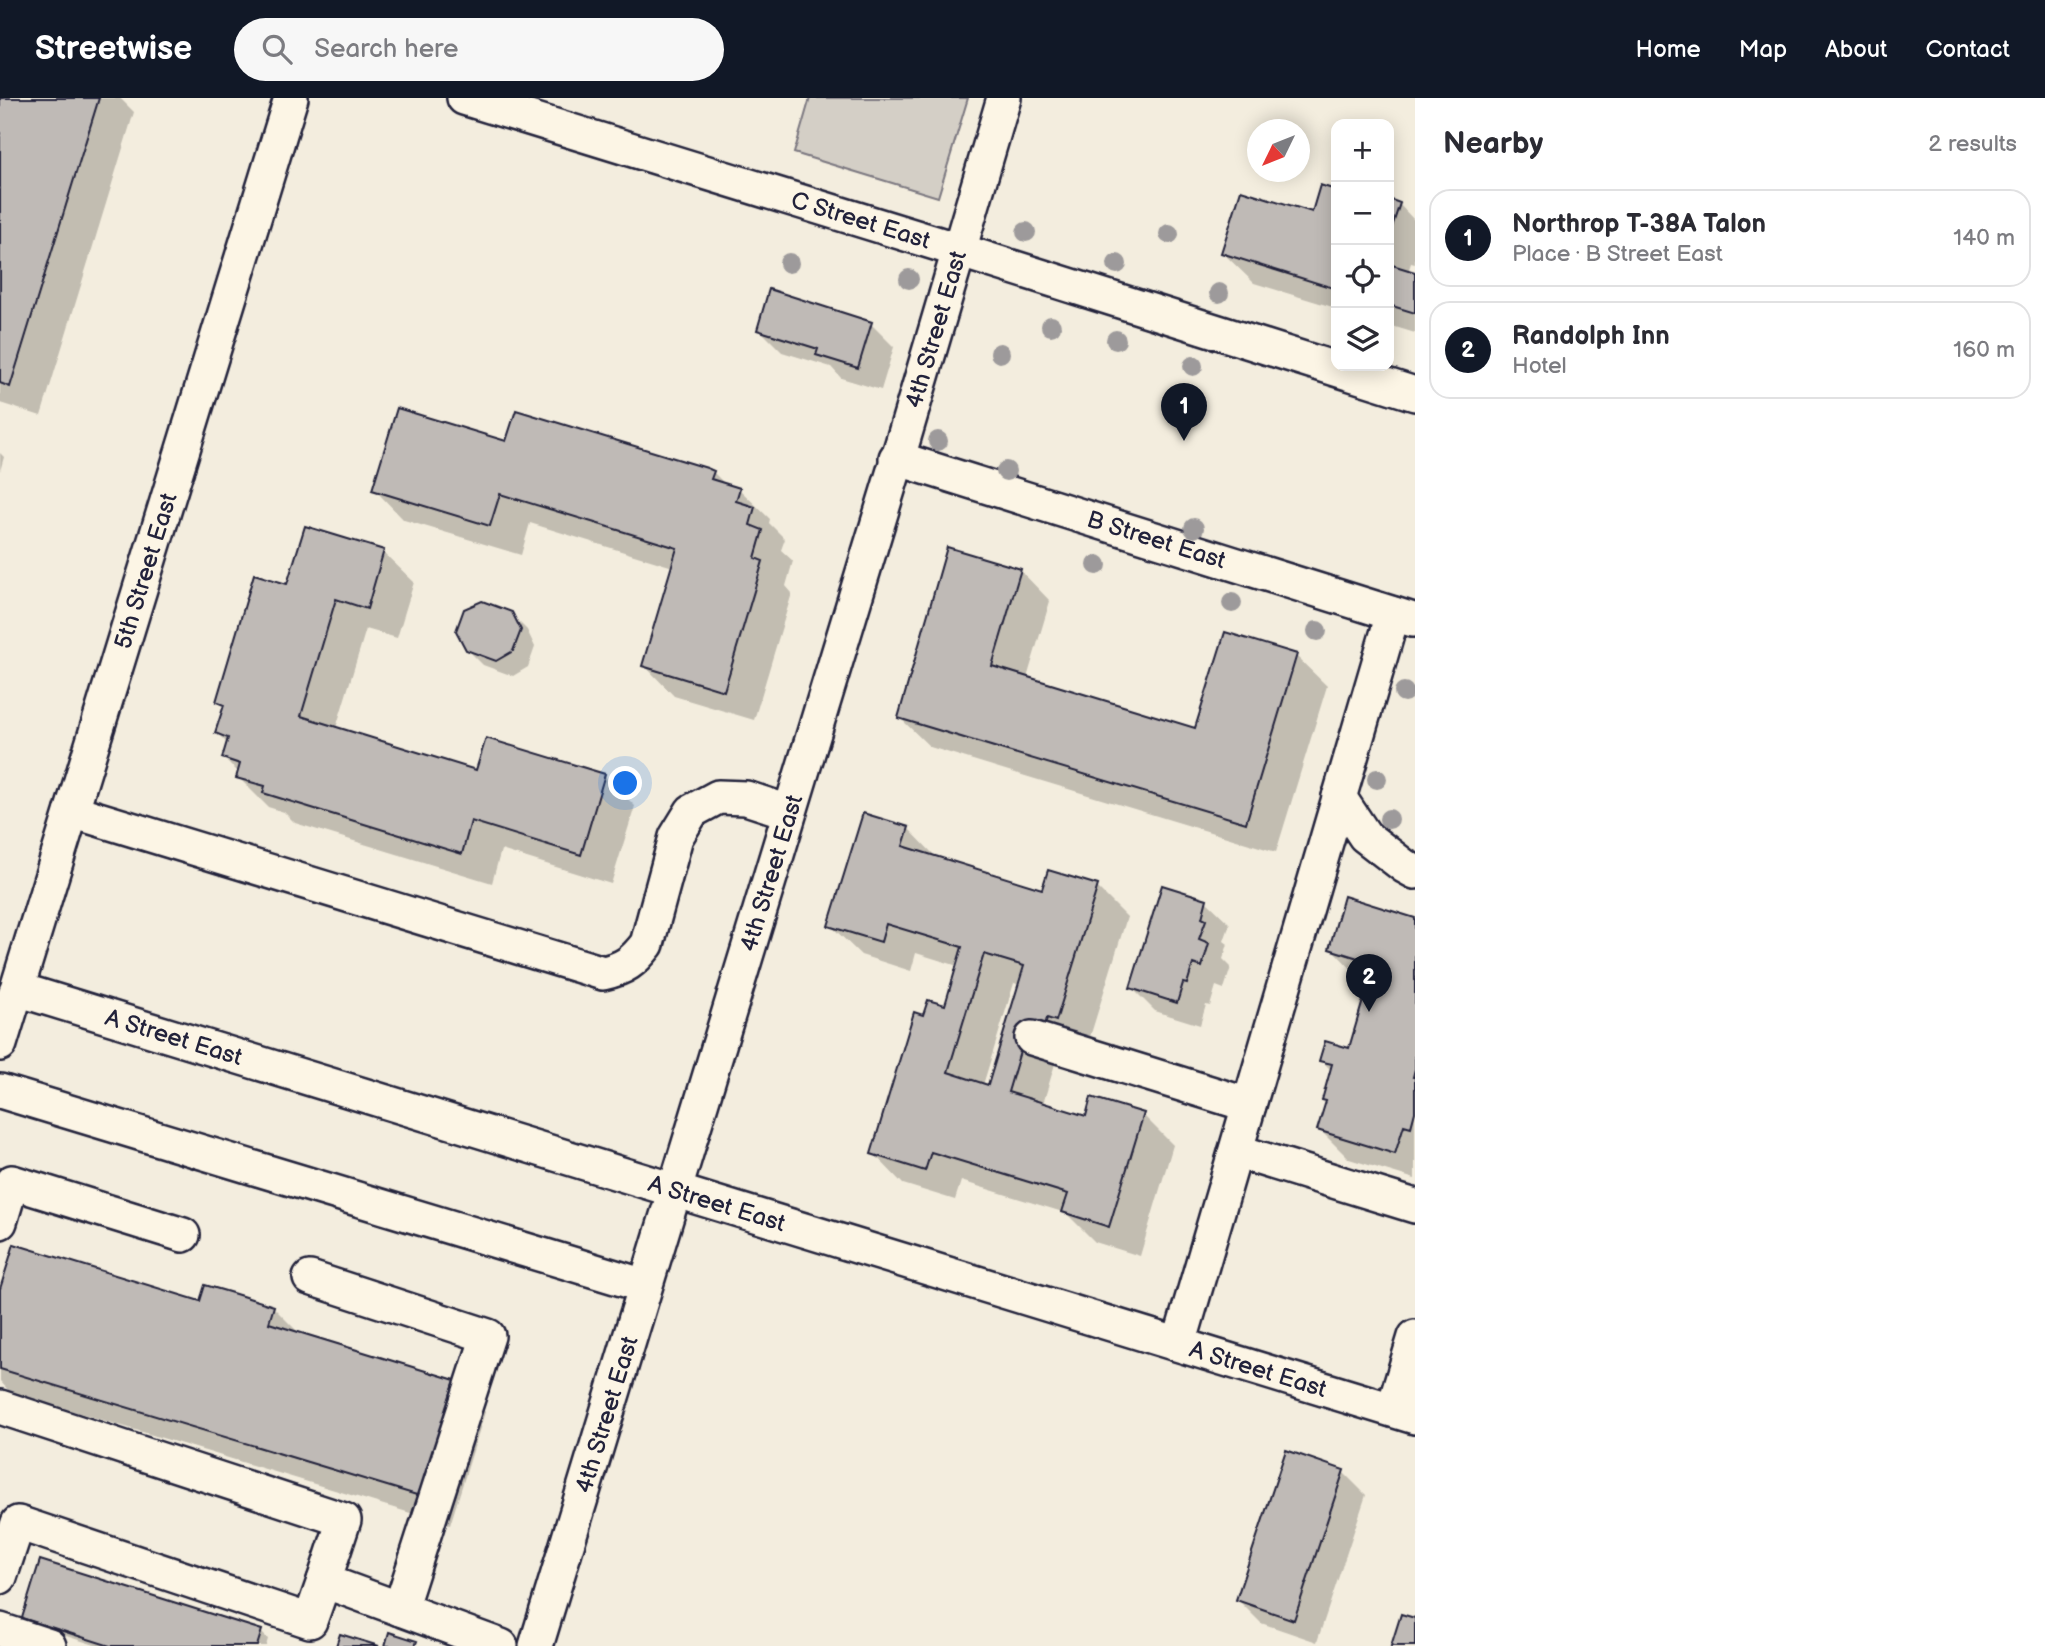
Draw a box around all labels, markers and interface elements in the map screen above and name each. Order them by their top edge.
search box [234,18,724,81]
text: Streetwise [35,29,192,69]
icon: search [258,30,296,68]
text: Search here [314,34,458,65]
text: Home [1636,35,1701,64]
text: Map [1739,35,1787,64]
text: About [1825,35,1887,64]
text: Contact [1925,35,2010,64]
north arrow [1247,119,1310,182]
map controls [1331,119,1394,371]
button: + [1331,119,1394,182]
text: Nearby [1443,126,1543,162]
text: 2 results [1928,130,2017,158]
button: − [1331,182,1394,245]
street label: C Street East [787,185,934,255]
text: Northrop T-38A Talon [1512,209,1766,240]
text: 1 [1463,224,1473,252]
text: 140 m [1953,224,2015,252]
text: Place · B Street East [1512,240,1723,268]
button: locate [1331,245,1394,308]
street label: 4th Street East [899,247,973,411]
button: layers [1331,308,1394,371]
text: Randolph Inn [1512,321,1670,352]
text: 2 [1461,336,1475,364]
text: 160 m [1953,336,2015,364]
text: Hotel [1512,352,1567,380]
pin: 1 [1161,383,1207,441]
street label: 5th Street East [108,489,183,652]
street label: B Street East [1084,504,1230,575]
your location [608,766,642,800]
street label: 4th Street East [734,791,809,955]
pin: 2 [1346,954,1392,1012]
street label: A Street East [102,1002,246,1072]
street label: A Street East [645,1169,790,1238]
street label: 4th Street East [569,1332,644,1496]
street label: A Street East [1186,1334,1331,1404]

